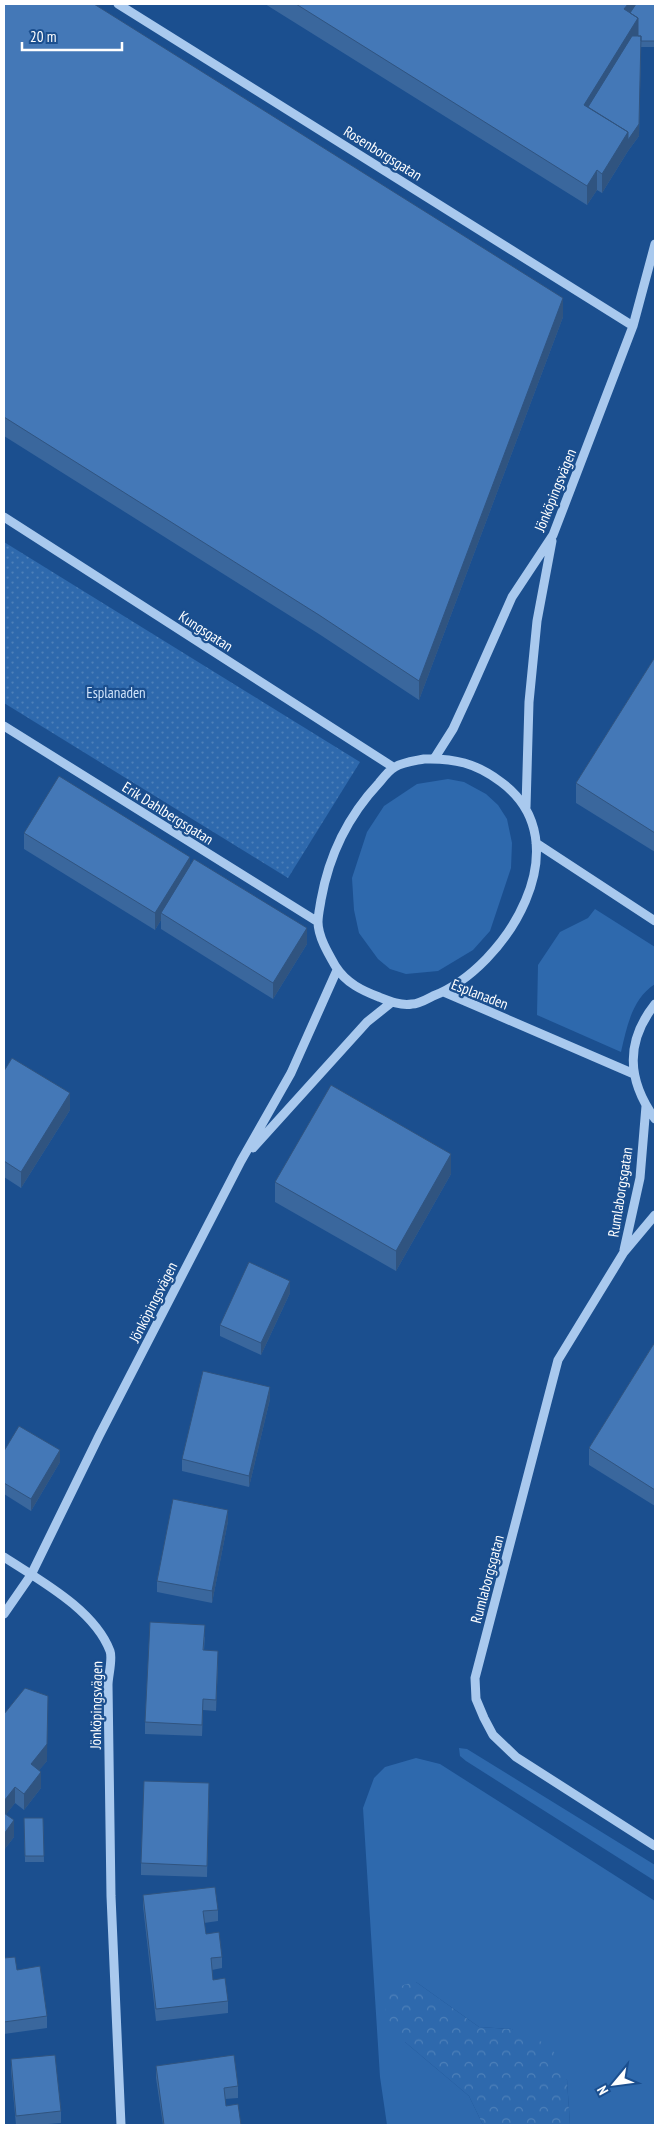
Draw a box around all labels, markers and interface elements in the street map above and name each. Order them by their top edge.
scale bar [22,20,122,52]
text: 20 m [30,27,56,46]
street label: Rosenborgsgatan [340,121,426,185]
street label: Jönköpingsvägen [529,446,580,535]
street label: Kungsgatan [175,606,237,656]
park label: Esplanaden [86,683,146,702]
street label: Erik Dahlbergsgatan [119,777,217,849]
street label: Esplanaden [449,974,511,1014]
street label: Rumlaborgsgatan [604,1146,636,1238]
street label: Jönköpingsvägen [124,1259,181,1346]
street label: Rumlaborgsgatan [466,1533,508,1625]
street label: Jönköpingsvägen [86,1661,106,1750]
north arrow [589,2059,639,2109]
text: N [593,2083,612,2098]

